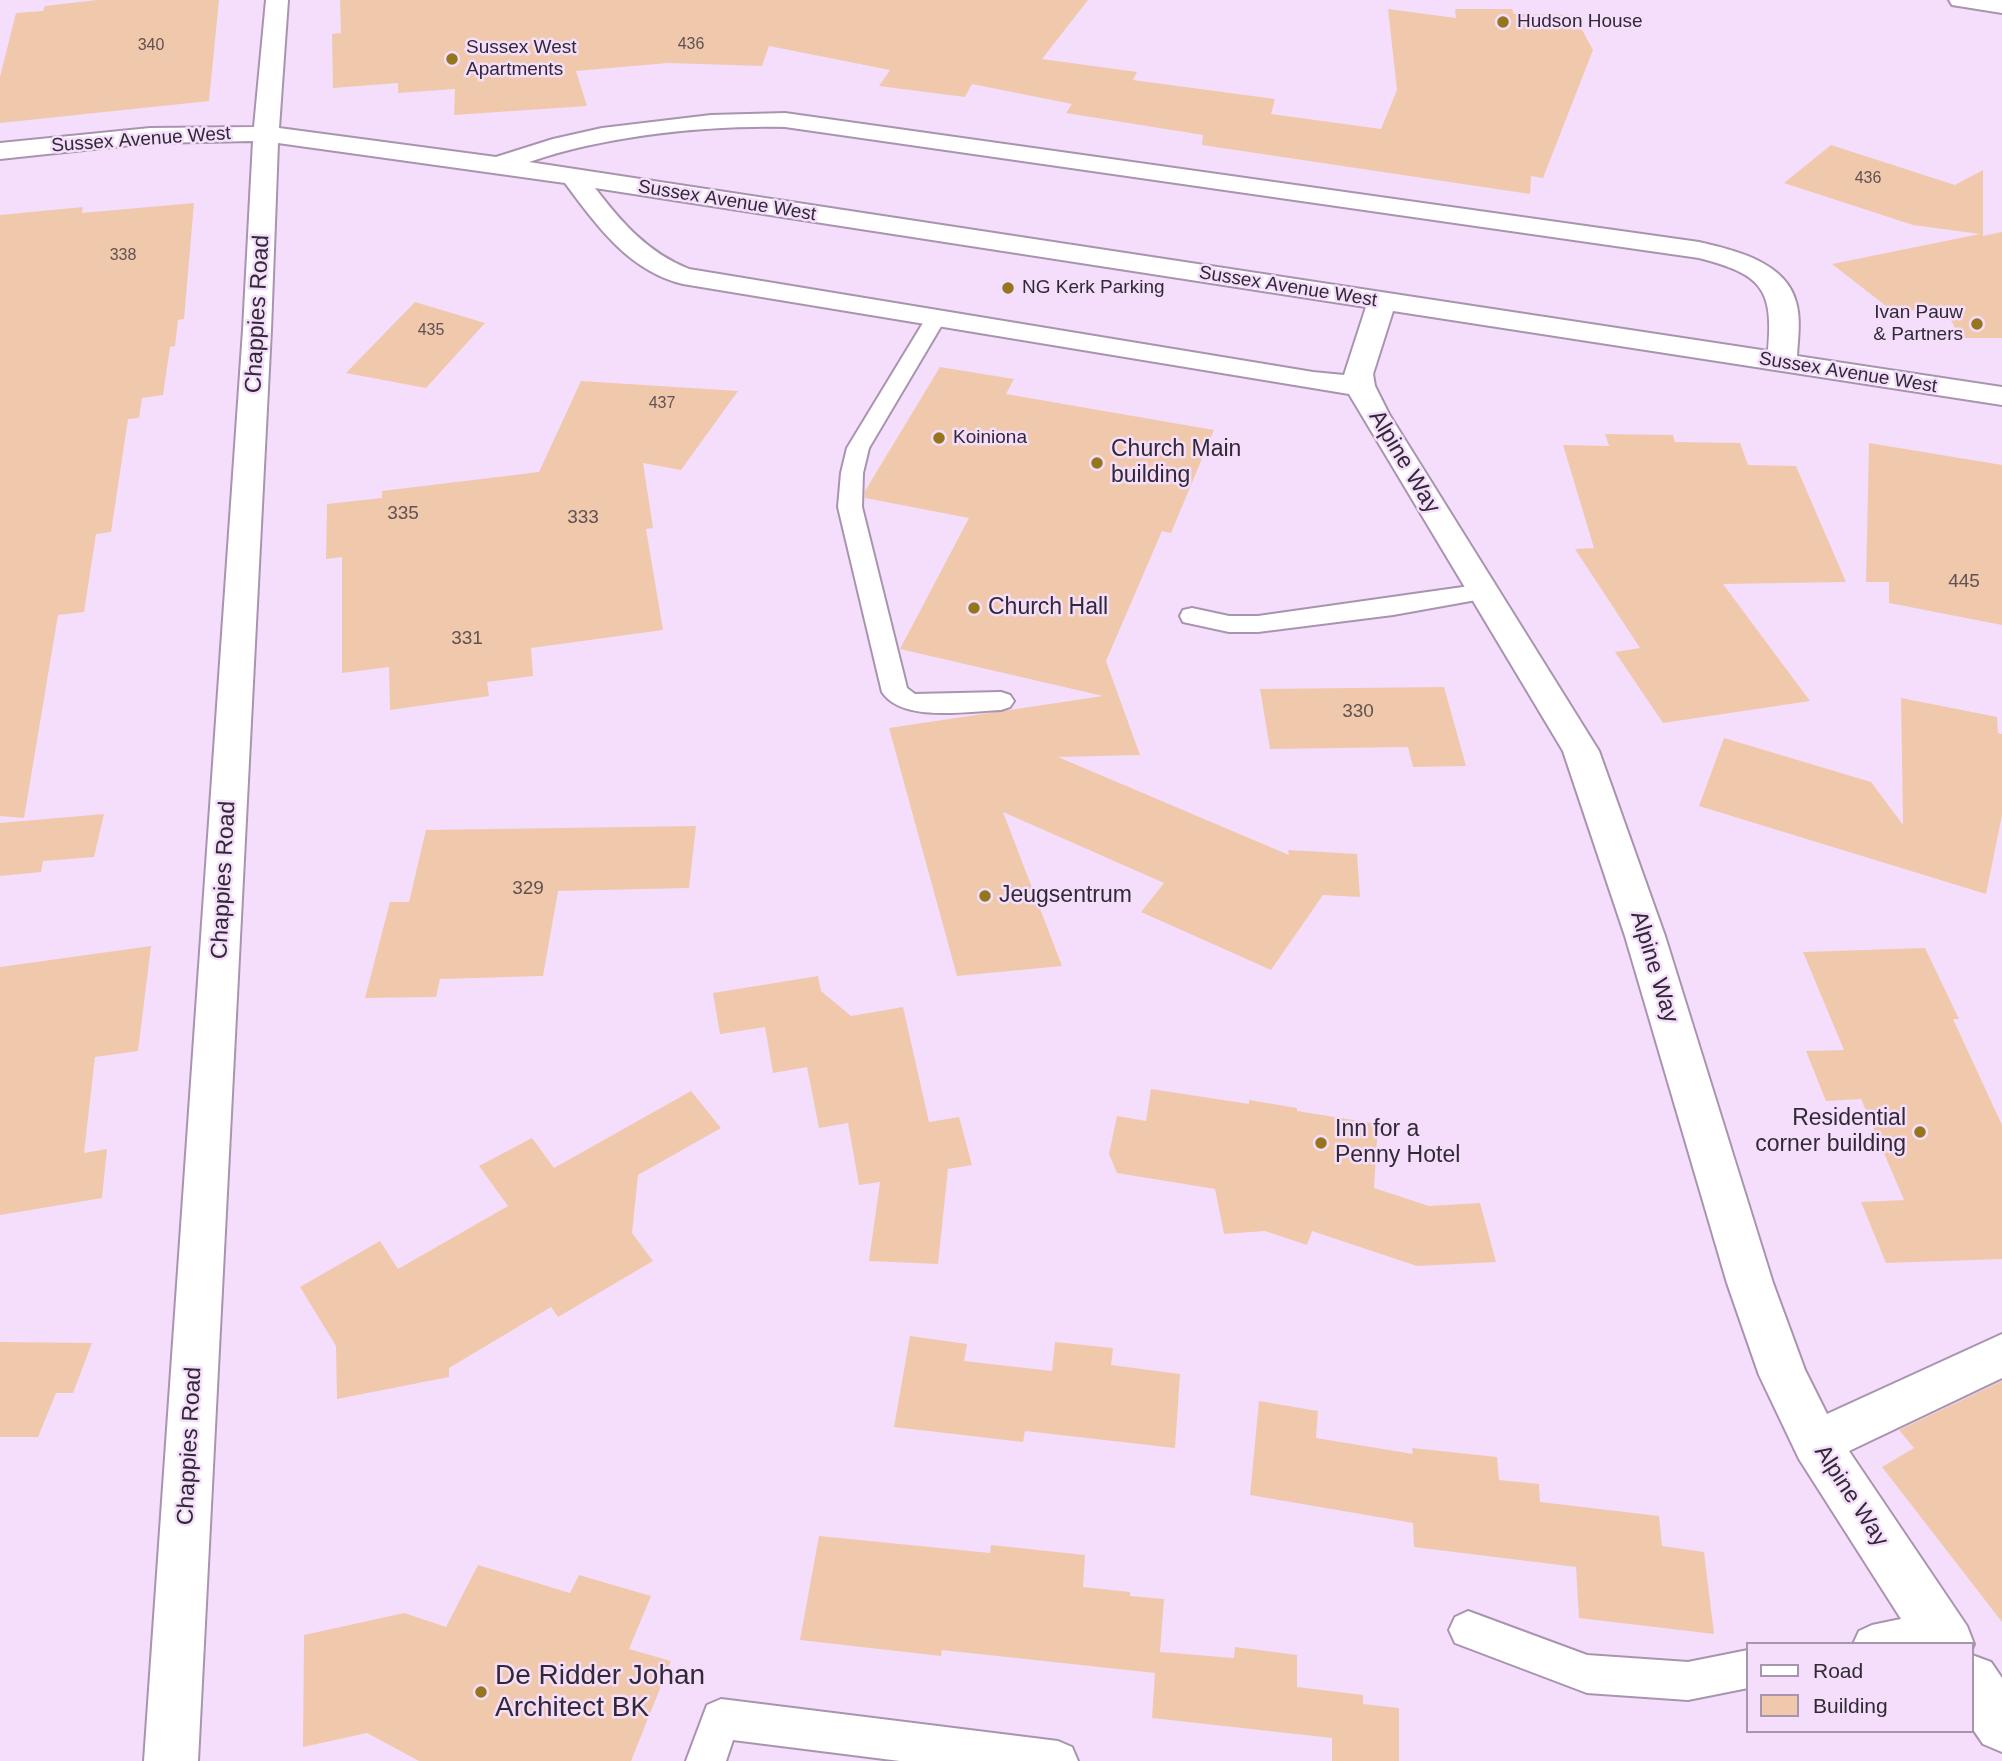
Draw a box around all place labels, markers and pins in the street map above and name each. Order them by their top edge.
place label: Hudson House [1517,11,1643,33]
marker: Hudson House [1495,14,1511,30]
place label: Sussex West Apartments [466,37,577,81]
marker: Sussex West Apartments [444,51,460,67]
place label: NG Kerk Parking [1022,277,1165,299]
marker: NG Kerk Parking [1000,280,1016,296]
place label: Ivan Pauw & Partners [1873,302,1963,346]
marker: Ivan Pauw & Partners [1969,316,1985,332]
place label: Koiniona [953,427,1027,449]
marker: Koiniona [931,430,947,446]
place label: Church Main building [1111,436,1241,490]
marker: Church Main building [1089,455,1105,471]
place label: Church Hall [988,594,1108,622]
marker: Church Hall [966,600,982,616]
place label: Jeugsentrum [999,882,1132,910]
marker: Jeugsentrum [977,888,993,904]
place label: Residential corner building [1755,1105,1906,1159]
place label: Inn for a Penny Hotel [1335,1116,1460,1170]
marker: Residential corner building [1912,1124,1928,1140]
marker: Inn for a Penny Hotel [1313,1135,1329,1151]
place label: De Ridder Johan Architect BK [495,1659,705,1725]
marker: De Ridder Johan Architect BK [473,1684,489,1700]

